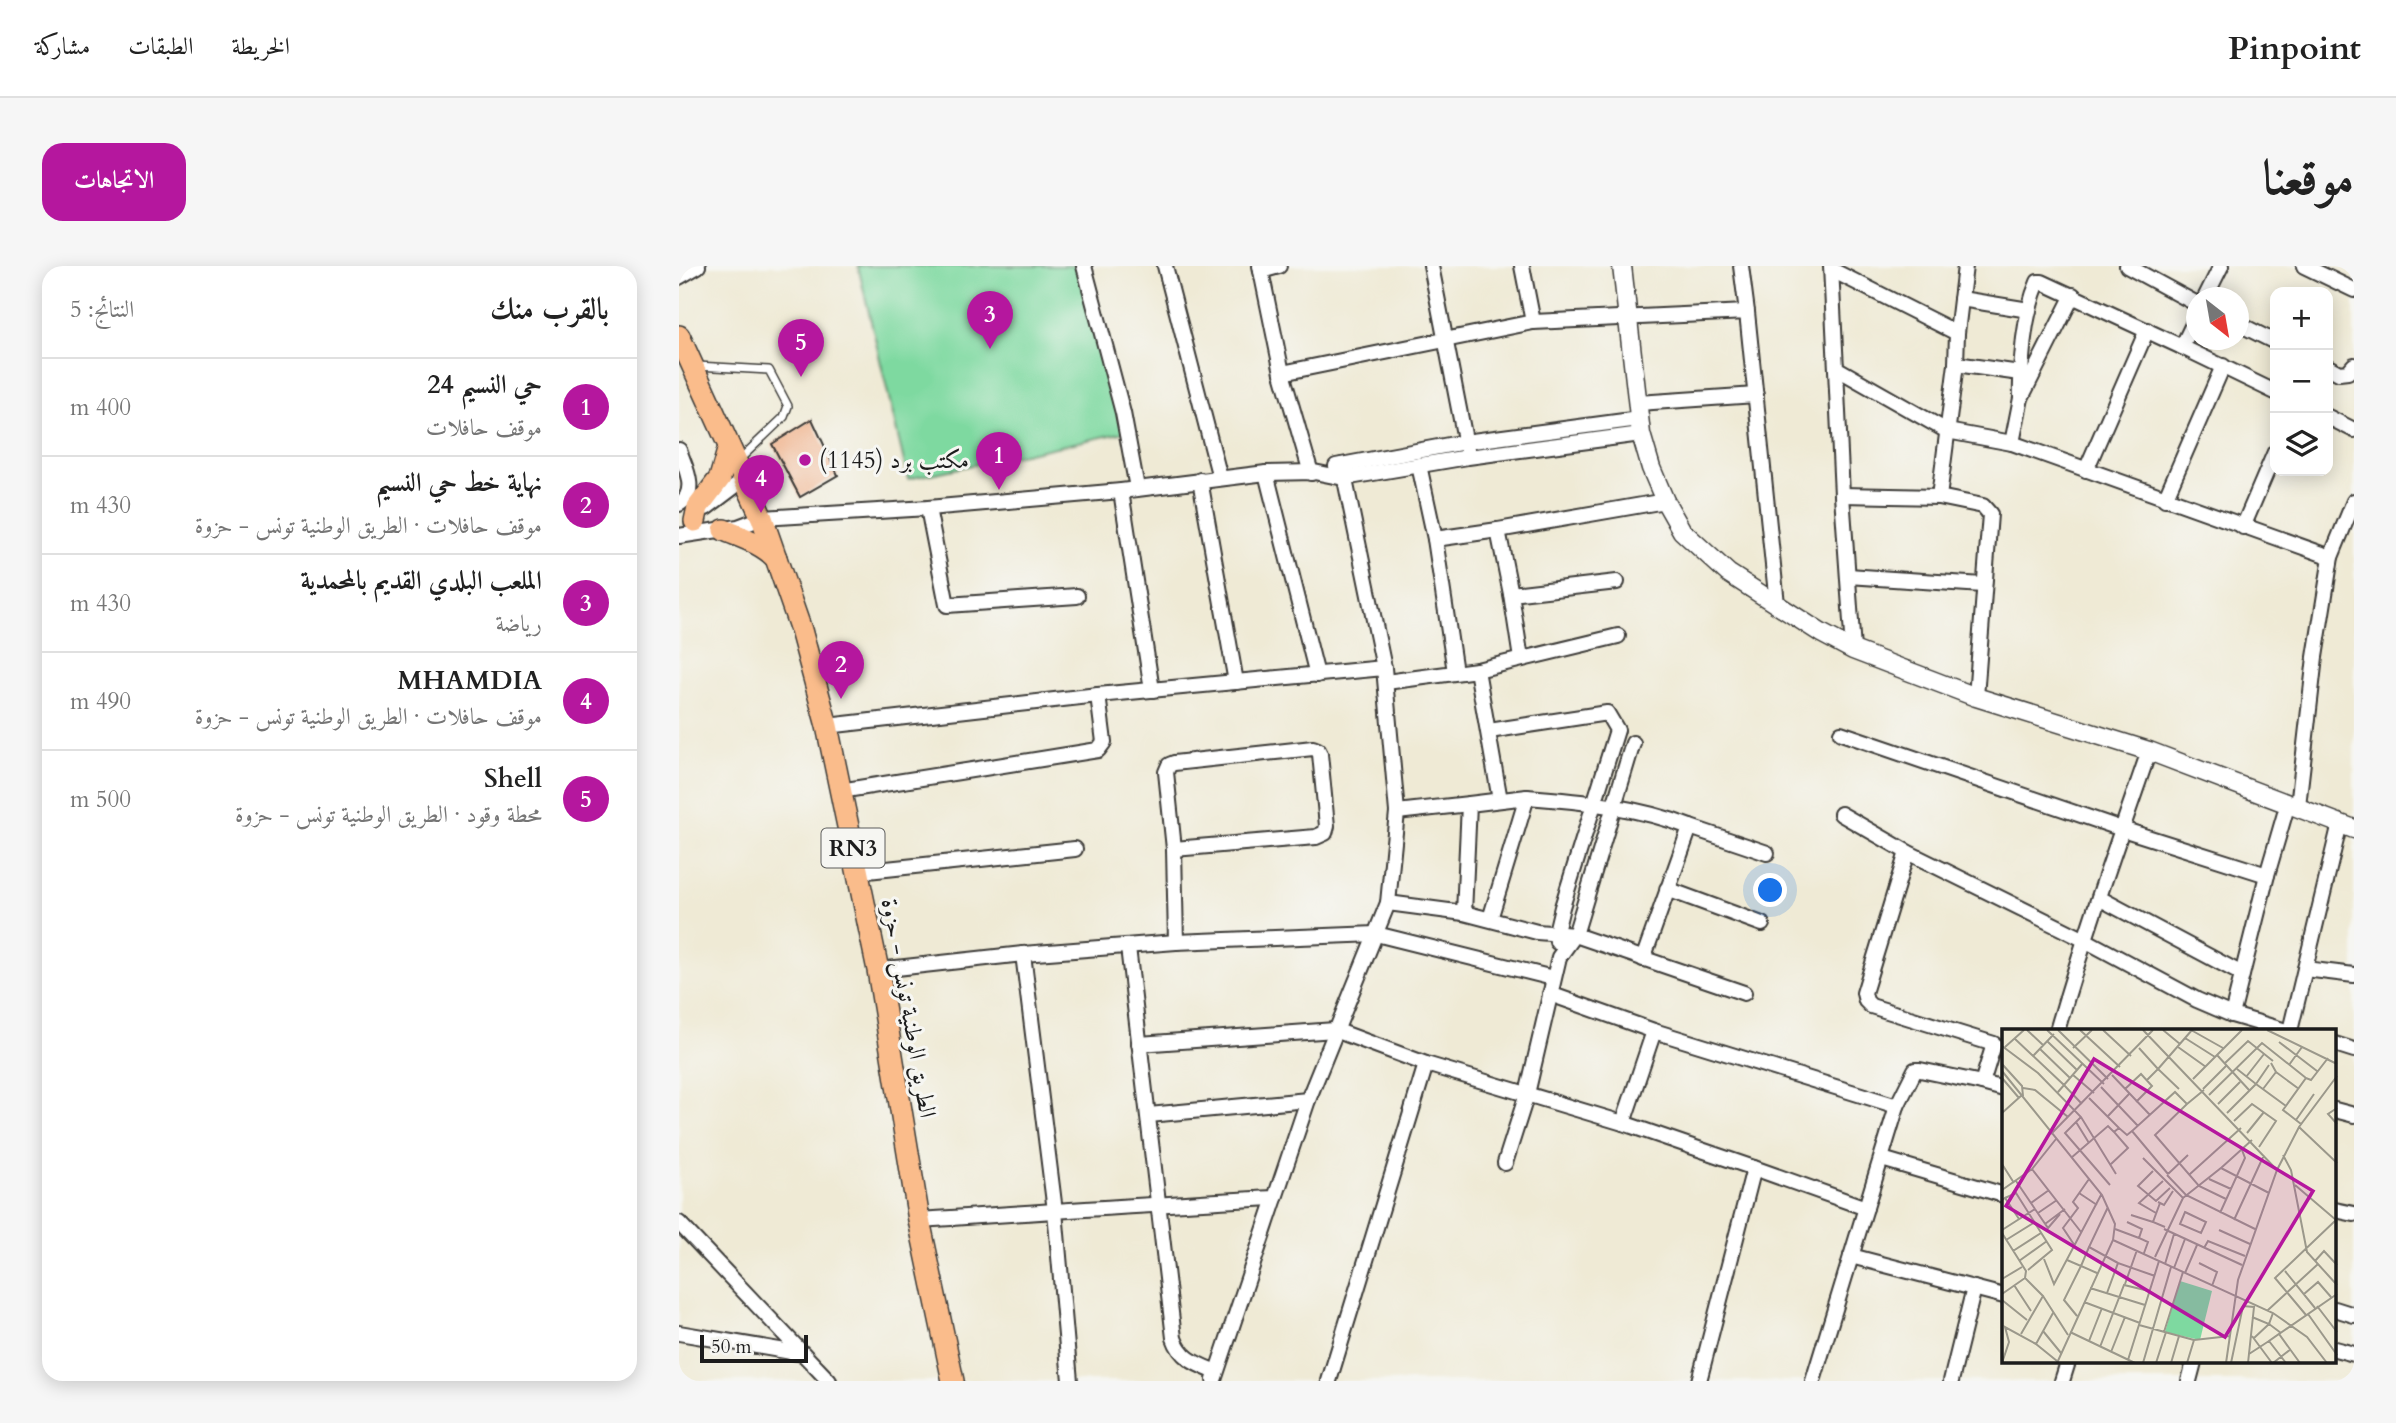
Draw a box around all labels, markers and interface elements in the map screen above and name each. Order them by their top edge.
text: Pinpoint [2228,26,2361,71]
text: مشاركة [35,30,90,63]
text: الطبقات [128,30,194,63]
text: الخريطة [232,30,290,63]
button: الاتجاهات [42,143,186,221]
text: موقعنا [2262,145,2354,212]
north arrow [2186,287,2249,350]
map controls [2270,287,2333,476]
button: + [2270,287,2333,350]
text: بالقرب منك [490,289,609,330]
pin: 3 [967,291,1013,349]
text: النتائج: 5 [70,294,134,325]
pin: 5 [778,319,824,377]
button: − [2270,350,2333,413]
text: حي النسيم 24 [427,367,542,402]
text: 400 m [70,392,131,423]
text: 1 [580,392,592,423]
text: موقف حافلات [426,412,542,443]
button: layers [2270,413,2333,476]
pin: 1 [976,432,1022,490]
place label: مكتب برد (1145) [819,444,969,477]
marker: مكتب برد (1145) [797,452,813,468]
pin: 4 [738,455,784,513]
text: نهاية خط حي النسيم [376,465,542,500]
text: 430 m [70,490,131,521]
text: 2 [580,490,592,521]
text: موقف حافلات · الطريق الوطنية تونس - حزوة [195,510,542,541]
text: الملعب البلدي القديم بالمحمدية [300,563,542,598]
text: 430 m [70,588,131,619]
text: 3 [580,588,592,619]
text: رياضة [496,608,542,639]
pin: 2 [818,641,864,699]
text: MHAMDIA [397,663,542,698]
text: 490 m [70,686,131,717]
text: 4 [580,686,592,717]
text: موقف حافلات · الطريق الوطنية تونس - حزوة [195,701,542,732]
text: Shell [484,761,542,796]
text: 500 m [70,784,131,815]
text: 5 [580,784,592,815]
text: محطة وقود · الطريق الوطنية تونس - حزوة [235,799,542,830]
road number: RN3 [821,828,885,868]
your location [1753,873,1787,907]
street label: الطريق الوطنية تونس - حزوة [873,896,944,1120]
inset map [2002,1029,2337,1364]
scale bar [700,1332,809,1364]
text: 50 m [711,1334,752,1360]

